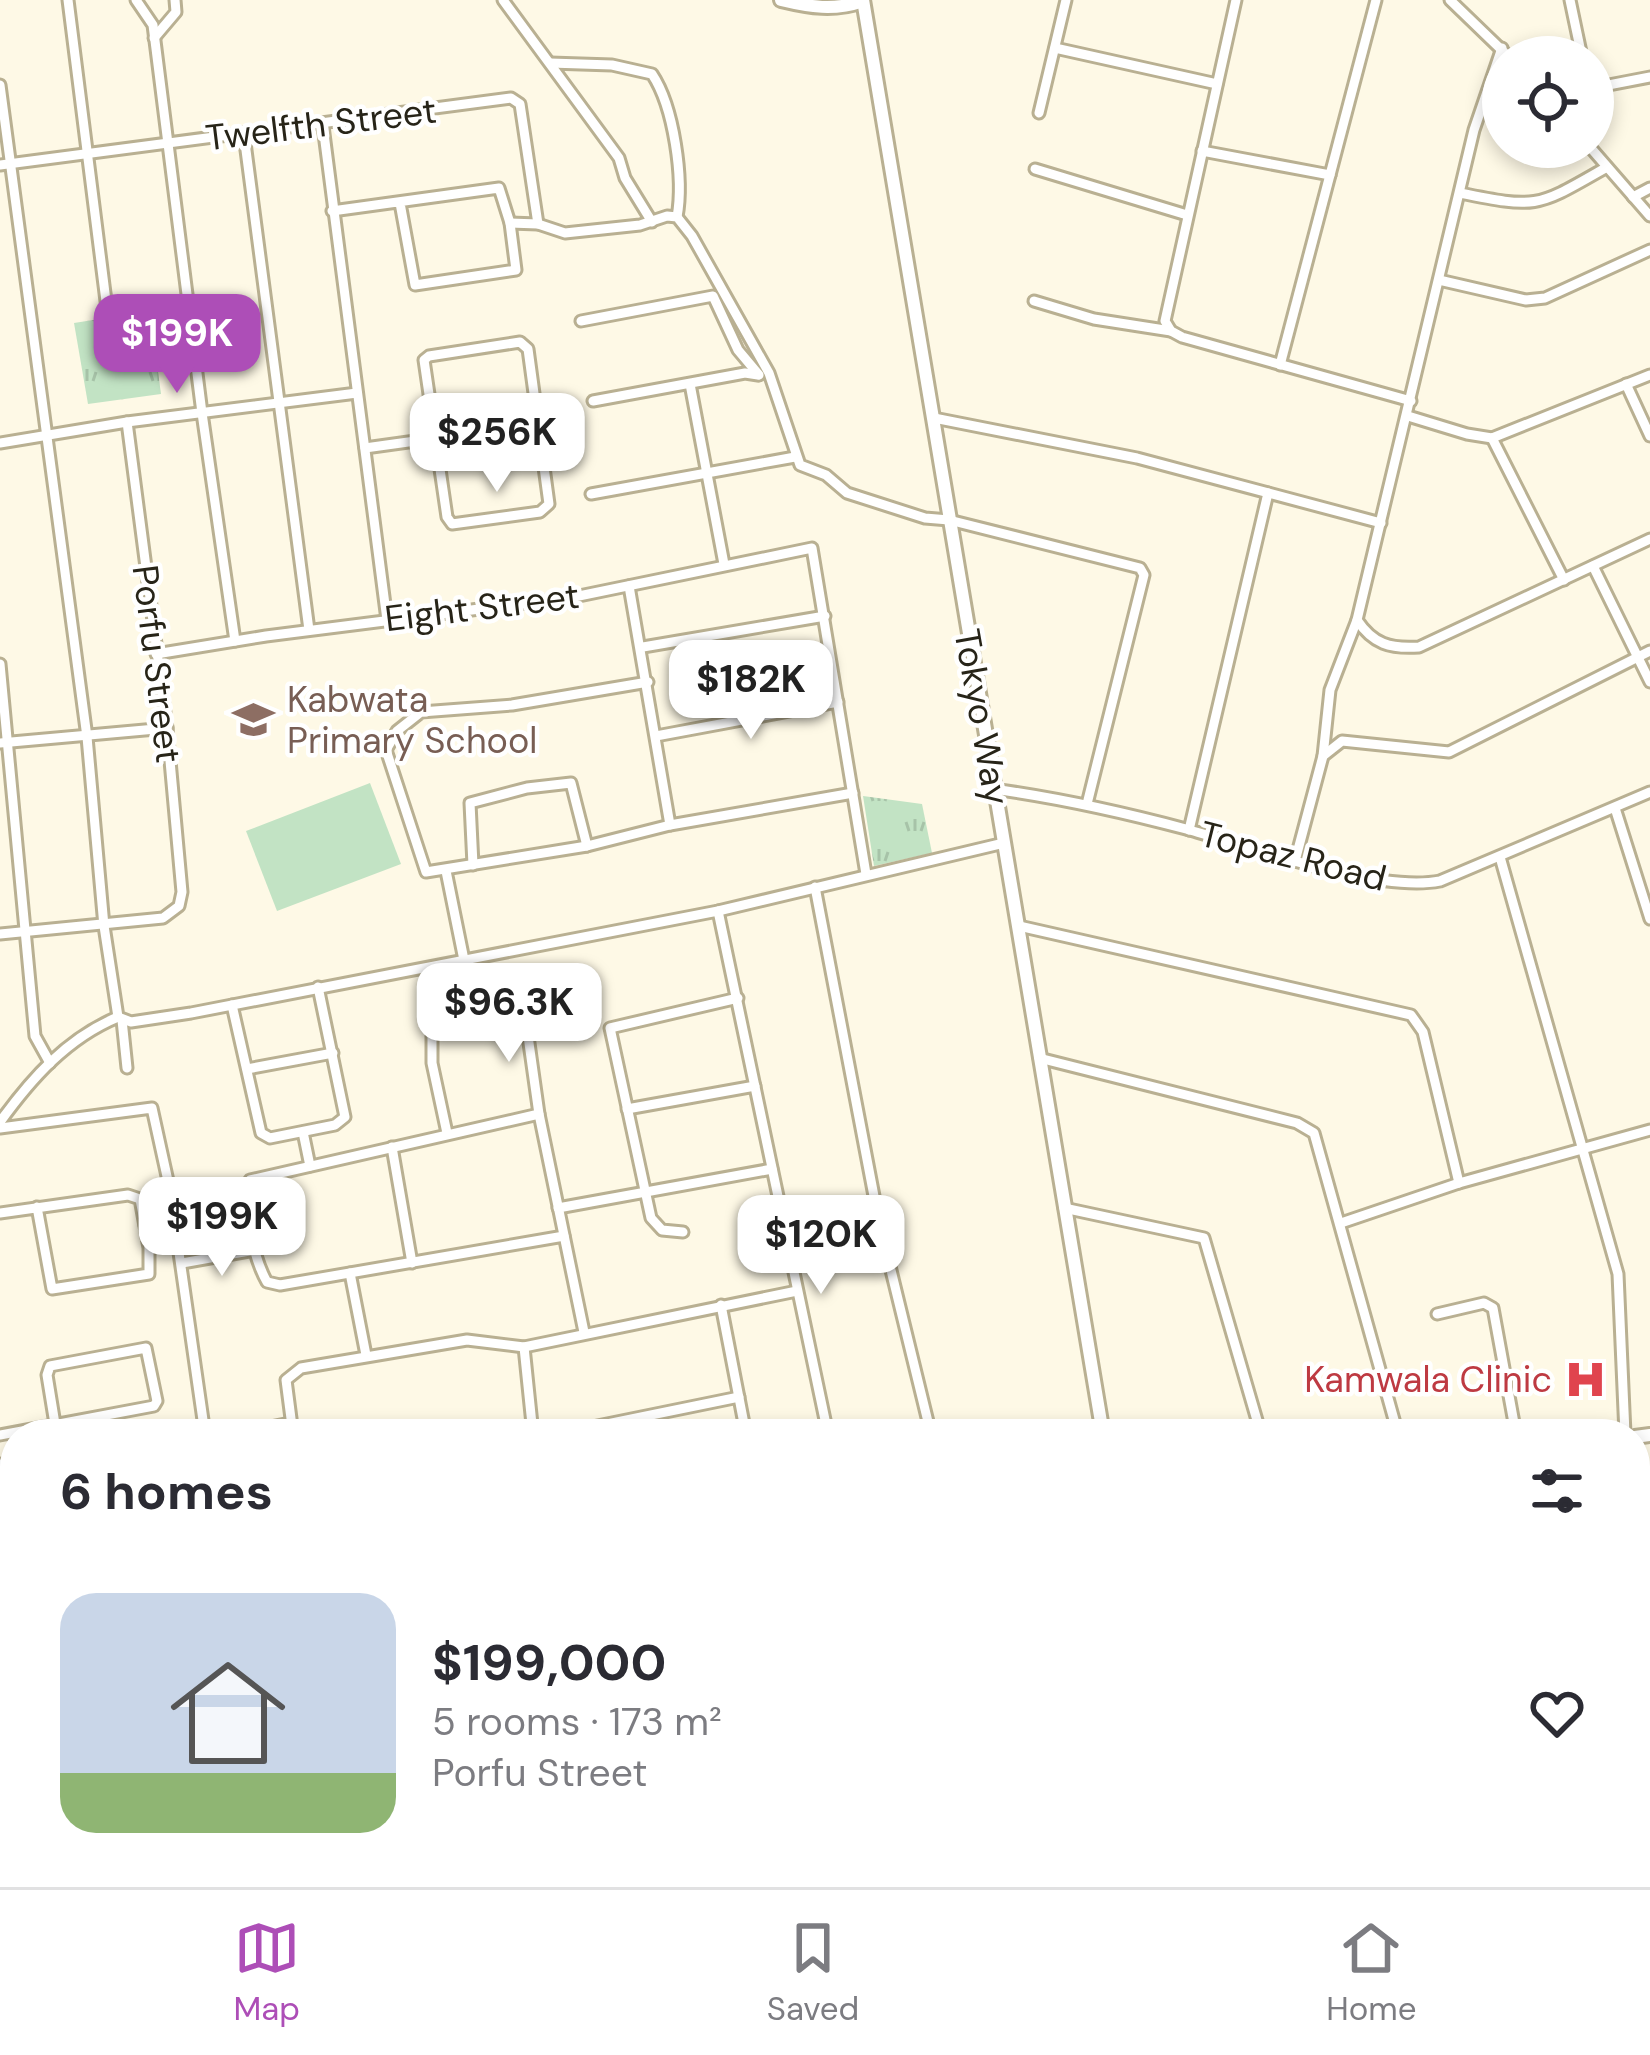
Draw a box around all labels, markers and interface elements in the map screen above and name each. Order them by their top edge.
map controls [1482,36,1614,168]
button: locate [1482,36,1614,168]
street label: Twelfth Street [203,87,439,161]
pin: $199K [93,294,261,396]
text: $199K [121,307,233,358]
pin: $256K [413,393,581,495]
text: $256K [437,406,557,457]
street label: Porfu Street [122,562,192,766]
street label: Eight Street [382,572,582,642]
street label: Tokyo Way [943,625,1021,809]
pin: $182K [667,640,835,742]
text: $182K [696,653,806,704]
place label: Kabwata Primary School [287,676,537,764]
school or university icon: Kabwata Primary School [230,697,276,743]
street label: Topaz Road [1195,810,1391,902]
pin: $96.3K [411,963,607,1065]
text: $96.3K [444,976,574,1027]
pin: $199K [138,1177,306,1279]
text: $199K [166,1190,278,1241]
pin: $120K [737,1195,905,1297]
text: $120K [764,1208,878,1259]
place label: Kamwala Clinic [1304,1356,1552,1403]
hospital icon: Kamwala Clinic [1563,1356,1609,1402]
text: 6 homes [60,1458,273,1525]
icon: filters [1524,1458,1590,1524]
text: $199,000 [432,1629,666,1696]
icon: home [156,1641,300,1785]
icon: heart [1524,1680,1590,1746]
text: 5 rooms · 173 m² [432,1696,722,1747]
text: Porfu Street [432,1747,648,1798]
tab: Map [233,1915,300,2030]
tab: Saved [767,1915,859,2030]
tab: Home [1326,1915,1417,2030]

